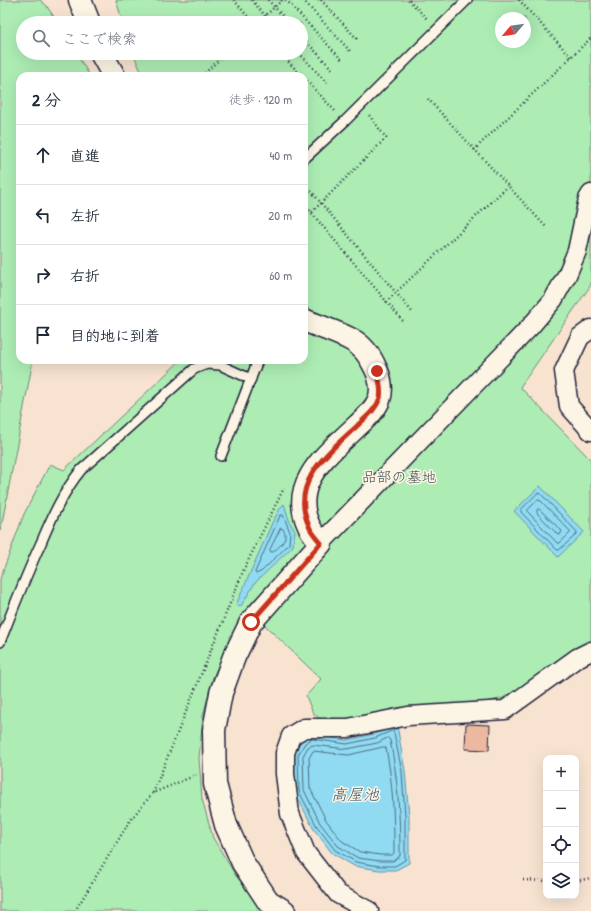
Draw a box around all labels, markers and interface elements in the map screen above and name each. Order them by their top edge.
north arrow [495,12,531,48]
search box [16,16,308,60]
icon: search [30,27,52,49]
text: ここで検索 [62,28,137,49]
text: 2 分 [32,88,61,111]
text: 徒歩 · 120 m [229,90,292,108]
icon: ahead [32,144,54,166]
text: 直進 [70,145,100,166]
text: 40 m [269,146,292,164]
icon: left [32,204,54,226]
text: 左折 [70,205,100,226]
text: 20 m [268,206,292,224]
icon: right [32,264,54,286]
text: 右折 [70,265,100,286]
text: 60 m [269,266,292,284]
icon: arrive [32,324,54,346]
text: 目的地に到着 [70,325,160,346]
route end [368,362,386,380]
park label: 品部の墓地 [361,466,437,487]
route start [242,613,260,631]
map controls [543,755,579,899]
button: + [543,755,579,791]
water label: 高屋池 [331,783,380,805]
button: − [543,791,579,827]
button: locate [543,827,579,863]
button: layers [543,863,579,899]

